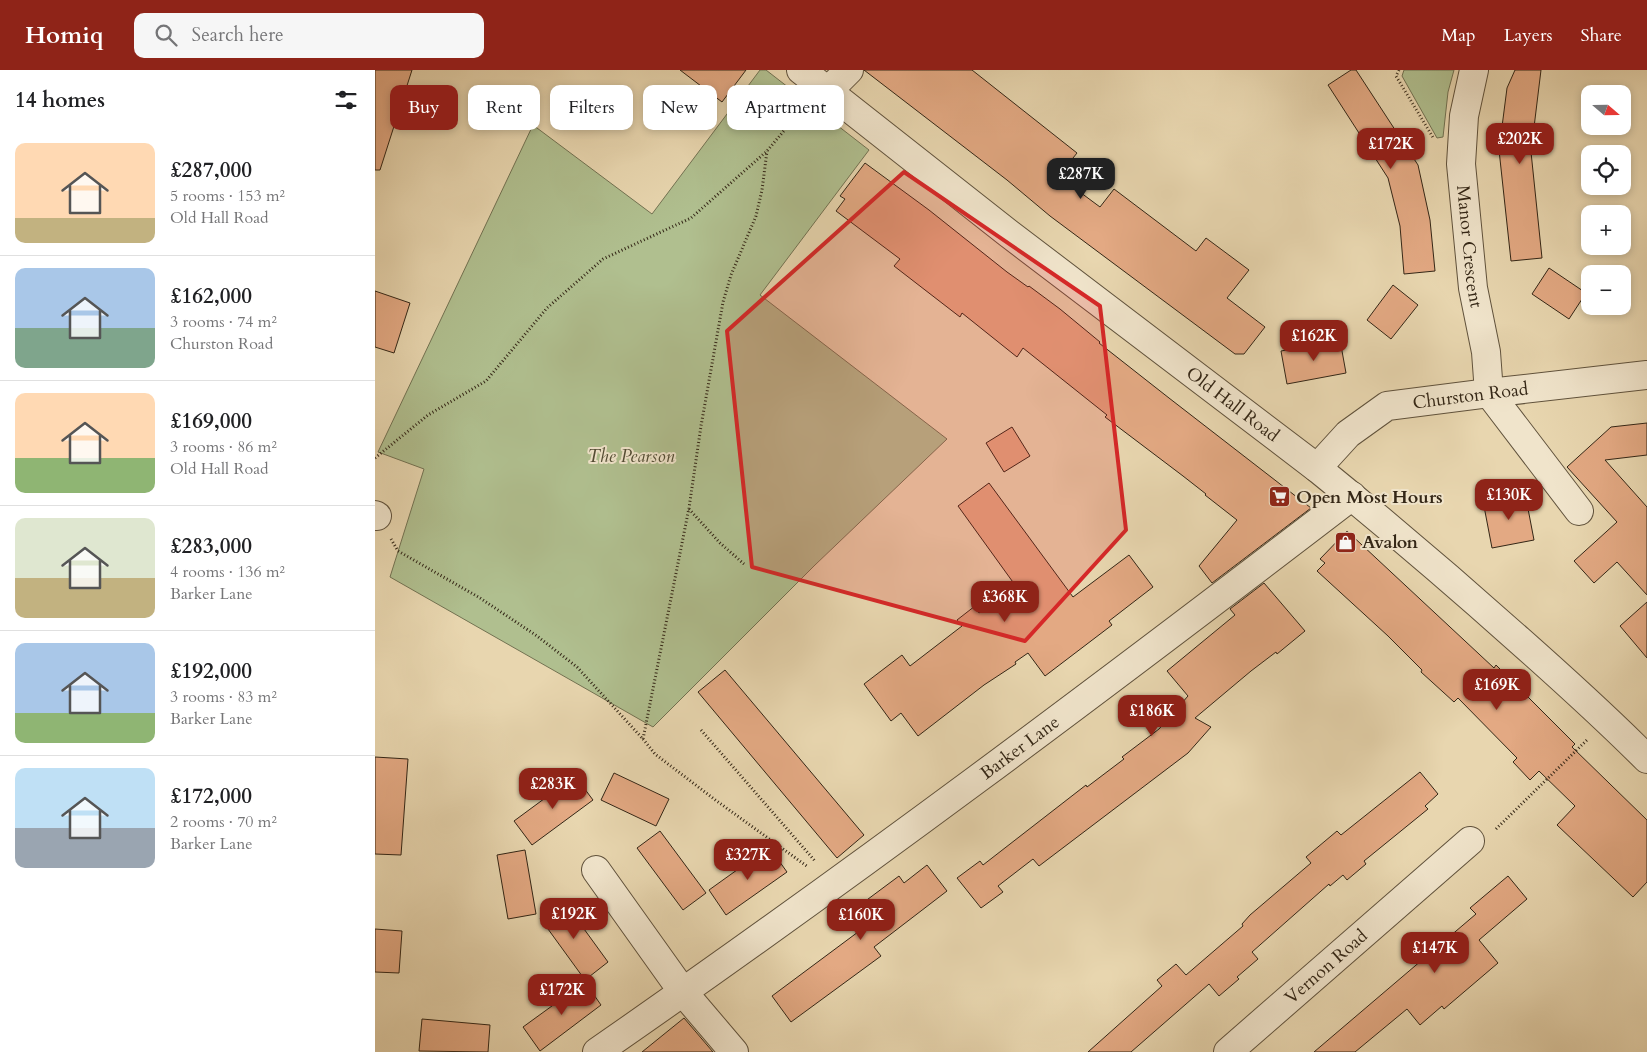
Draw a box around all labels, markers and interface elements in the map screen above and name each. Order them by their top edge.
search box [134,13,484,58]
text: Homiq [25,19,104,52]
icon: search [152,21,180,49]
text: Search here [192,22,284,48]
text: Map [1441,23,1476,48]
text: Layers [1504,23,1553,48]
text: Share [1581,23,1622,48]
chip: Buy [390,85,458,130]
chip: Rent [468,85,540,130]
chip: Filters [550,85,633,130]
chip: New [643,85,717,130]
chip: Apartment [727,85,844,130]
north arrow [1581,85,1631,135]
map controls [1581,85,1631,315]
text: 14 homes [15,86,105,115]
icon: filters [332,86,360,114]
pin: £202K [1485,122,1555,165]
pin: £172K [1356,128,1426,170]
text: £202K [1497,128,1543,150]
text: £172K [1368,133,1414,155]
button: locate [1581,145,1631,195]
text: £287,000 [170,156,252,185]
pin: £287K [1046,158,1116,200]
icon: home [55,163,115,223]
text: £287K [1058,163,1104,185]
street label: Manor Crescent [1450,184,1489,310]
text: 5 rooms · 153 m² [170,185,285,207]
button: + [1581,205,1631,255]
text: Old Hall Road [170,207,269,229]
button: − [1581,265,1631,315]
text: £162,000 [170,282,252,311]
icon: home [55,288,115,348]
text: 3 rooms · 74 m² [170,311,277,333]
pin: £162K [1279,320,1349,362]
text: £162K [1291,325,1337,347]
text: Churston Road [170,333,273,355]
street label: Old Hall Road [1181,361,1285,448]
street label: Churston Road [1411,377,1530,416]
text: £169,000 [170,407,252,436]
icon: home [55,413,115,473]
text: 3 rooms · 86 m² [170,436,277,458]
park label: The Pearson [588,444,675,469]
text: Old Hall Road [170,458,269,480]
pin: £130K [1474,478,1544,521]
text: £130K [1486,484,1532,506]
supermarket icon: Open Most Hours [1268,485,1292,509]
place label: Open Most Hours [1296,485,1443,510]
shop icon: Avalon [1334,530,1358,554]
place label: Avalon [1362,530,1419,555]
text: £283,000 [170,532,252,561]
icon: home [55,538,115,598]
text: 4 rooms · 136 m² [170,561,285,583]
pin: £368K [970,580,1040,623]
text: Barker Lane [170,583,253,605]
text: £368K [982,586,1028,608]
text: £192,000 [170,657,252,686]
icon: home [55,663,115,723]
pin: £169K [1462,668,1532,711]
text: £169K [1474,674,1520,696]
text: 3 rooms · 83 m² [170,686,277,708]
pin: £186K [1117,694,1187,737]
text: £186K [1129,700,1175,722]
text: Barker Lane [170,708,253,730]
street label: Barker Lane [975,710,1065,786]
pin: £283K [518,768,588,810]
text: £283K [530,773,576,795]
text: £172,000 [170,782,252,811]
icon: home [55,788,115,848]
text: 2 rooms · 70 m² [170,811,277,833]
text: Barker Lane [170,833,253,855]
pin: £327K [713,838,783,881]
text: £327K [725,844,771,866]
pin: £192K [539,898,609,940]
pin: £160K [826,898,896,941]
text: £192K [551,903,597,925]
text: £160K [838,904,884,926]
street label: Vernon Road [1279,924,1374,1010]
pin: £147K [1400,932,1470,974]
text: £147K [1412,937,1458,959]
pin: £172K [527,974,597,1016]
text: £172K [539,979,585,1001]

